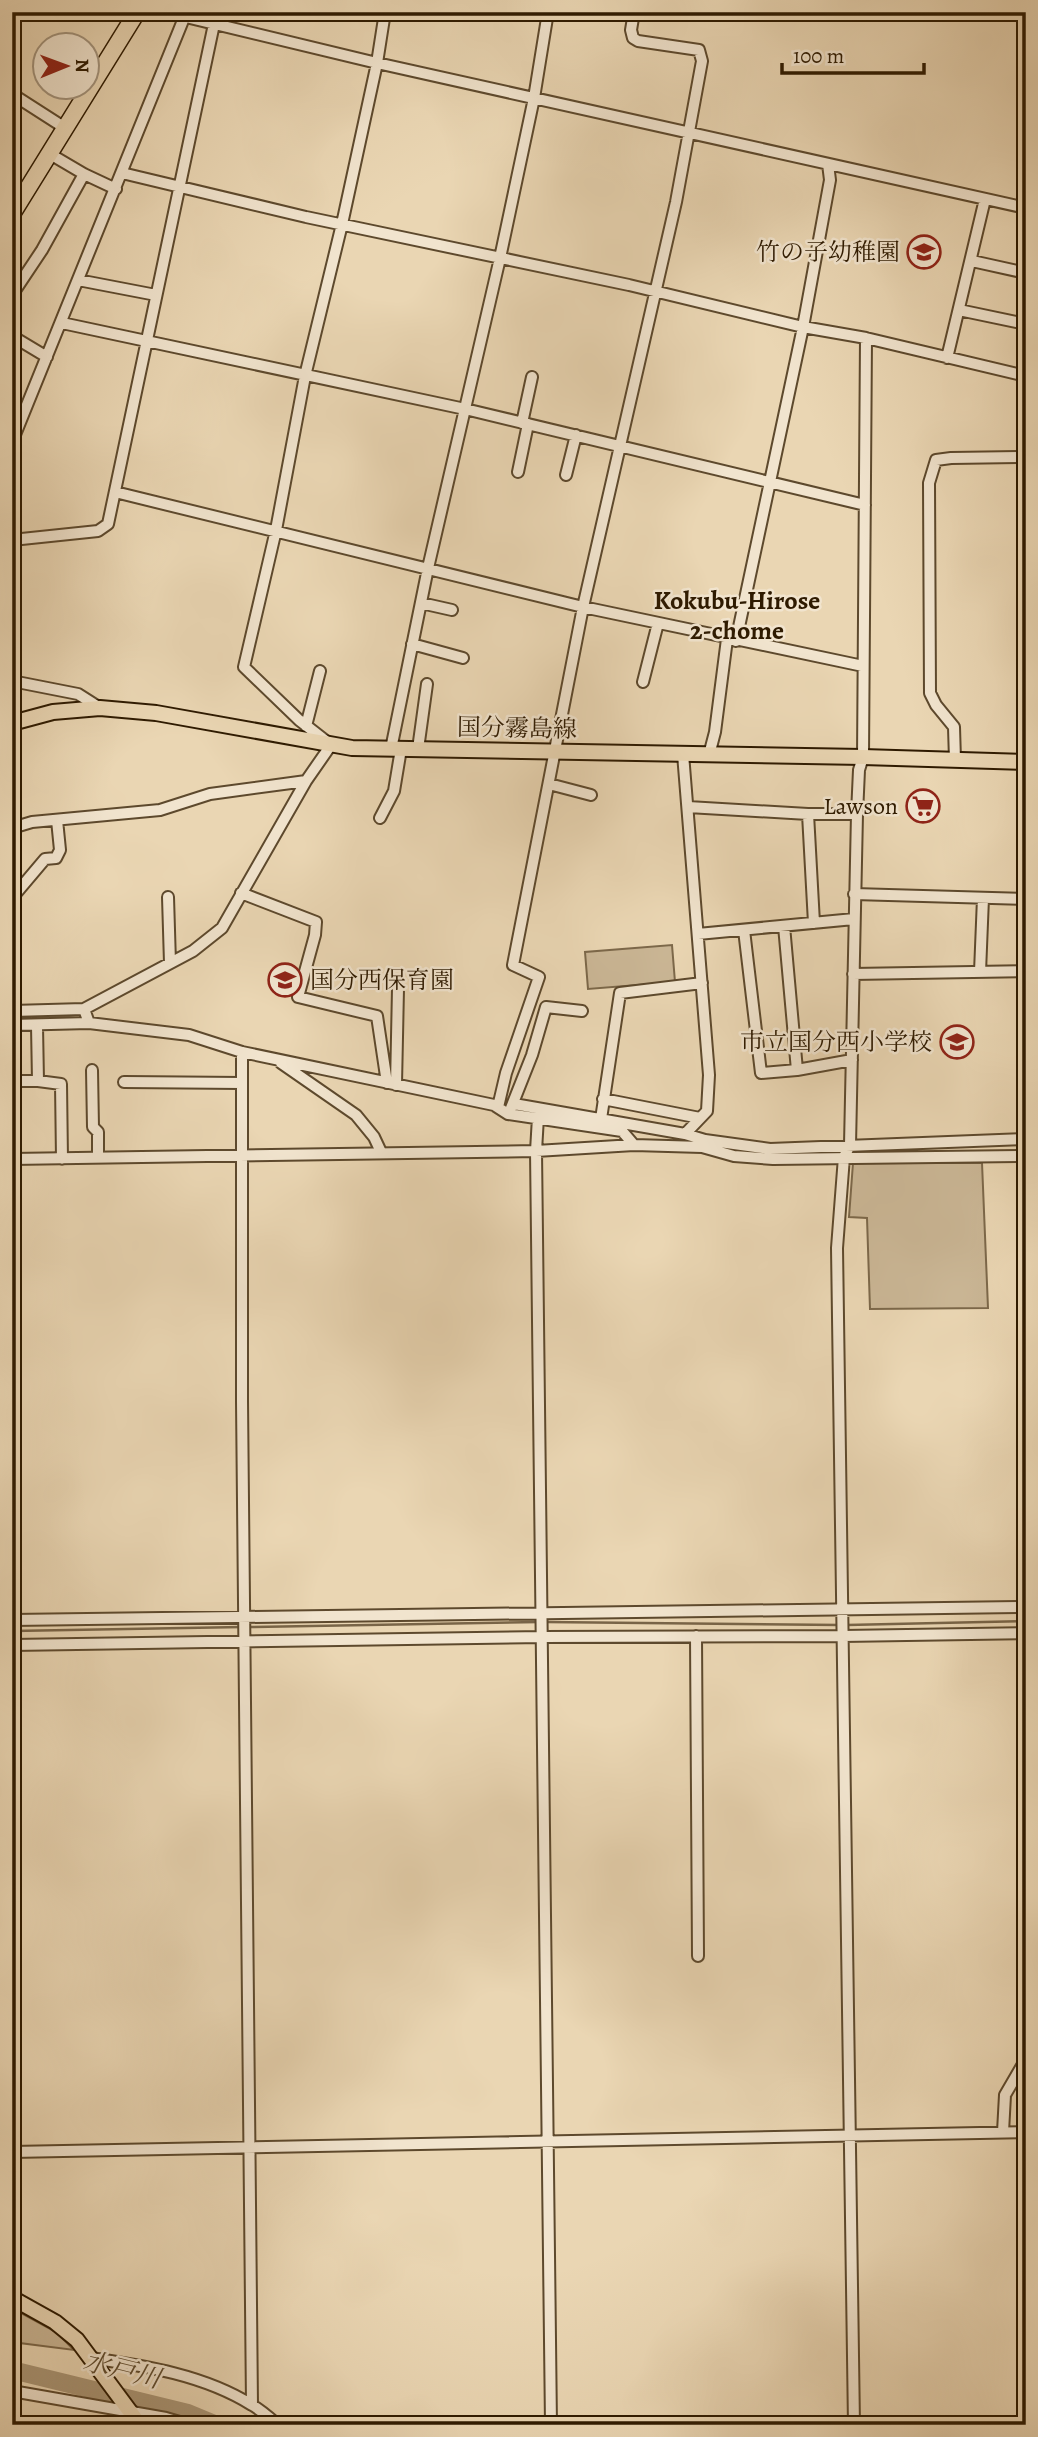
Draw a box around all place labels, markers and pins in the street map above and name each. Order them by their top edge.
school or university icon: 竹の子幼稚園 [905,233,943,271]
place label: 竹の子幼稚園 [756,236,900,268]
supermarket icon: Lawson [904,787,942,825]
place label: Lawson [823,790,898,822]
school or university icon: 国分西保育園 [266,961,304,999]
place label: 国分西保育園 [310,964,454,996]
school or university icon: 市立国分西小学校 [938,1023,976,1061]
place label: 市立国分西小学校 [740,1026,932,1058]

